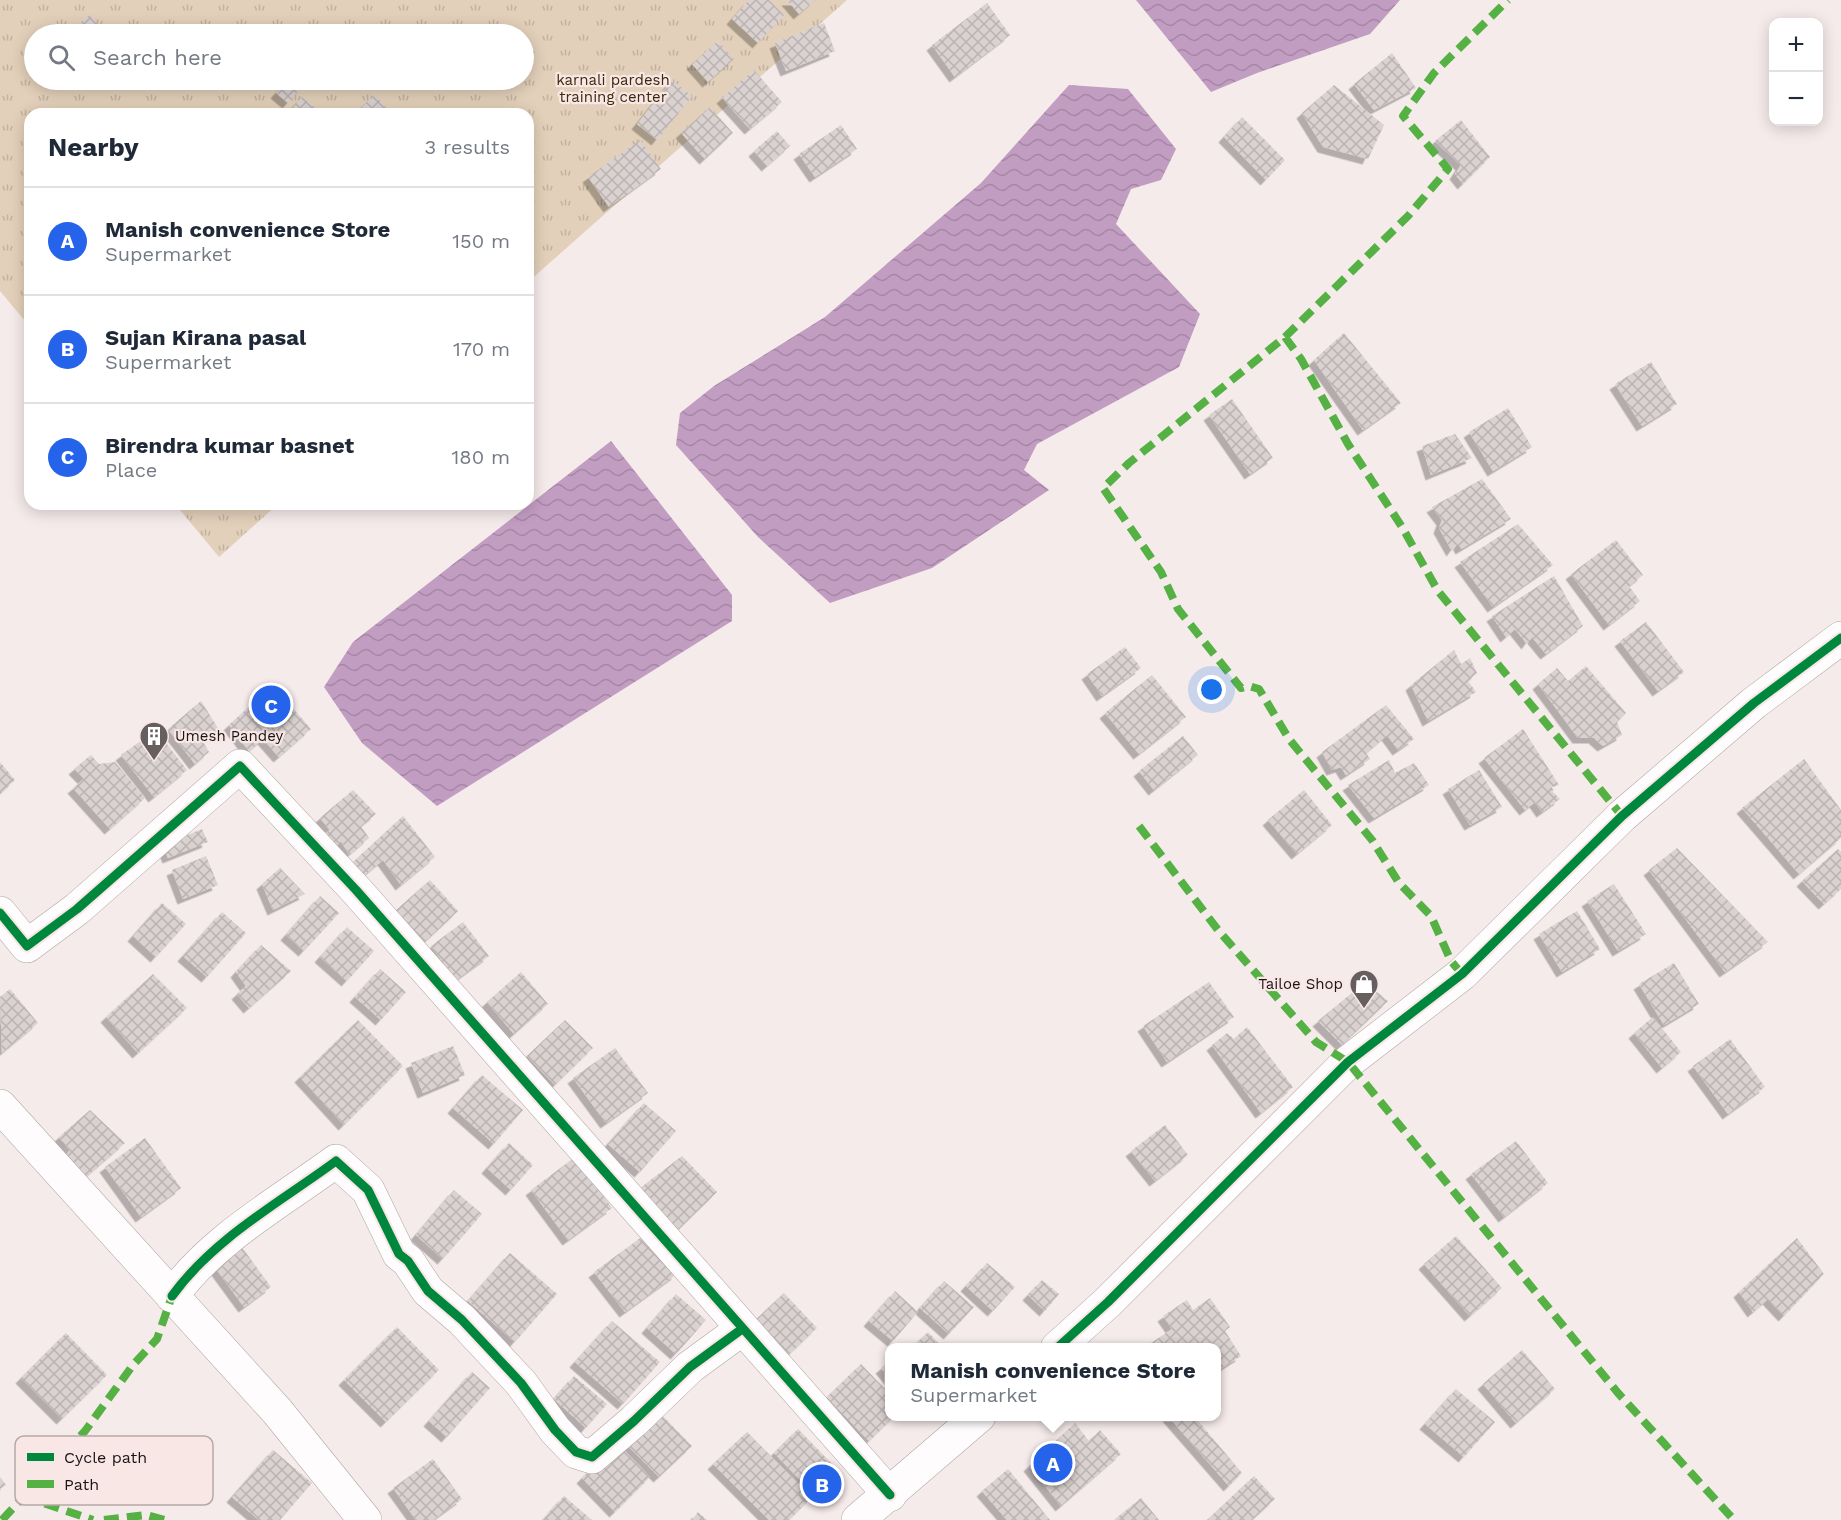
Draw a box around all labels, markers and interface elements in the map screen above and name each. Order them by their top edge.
map controls [1769,18,1823,126]
button: + [1769,18,1823,72]
search box [24,24,534,90]
icon: search [45,41,78,74]
text: Search here [93,45,222,70]
park label: karnali pardesh training center [556,71,670,106]
button: − [1769,72,1823,126]
text: Nearby [48,132,139,162]
text: 3 results [425,135,510,159]
text: Manish convenience Store [105,217,390,242]
text: A [61,229,74,253]
text: 150 m [452,229,510,253]
text: Supermarket [105,242,231,266]
text: Sujan Kirana pasal [105,325,306,350]
text: B [61,337,74,361]
text: 170 m [453,337,510,361]
text: Supermarket [105,350,231,374]
text: Birendra kumar basnet [105,433,354,458]
text: C [61,445,74,469]
text: 180 m [452,445,510,469]
text: Place [105,458,157,482]
your location [1197,675,1226,704]
pin: C [252,682,290,728]
building icon: Umesh Pandey [138,720,170,762]
place label: Umesh Pandey [175,727,283,745]
shop icon: Tailoe Shop [1348,968,1380,1010]
place label: Tailoe Shop [1258,975,1343,993]
popup [885,1343,1221,1421]
text: Manish convenience Store [910,1358,1196,1383]
text: Supermarket [910,1383,1037,1407]
legend [15,1436,213,1505]
pin: A [1034,1440,1072,1486]
text: Cycle path [64,1448,147,1467]
pin: B [802,1462,842,1506]
text: Path [64,1475,99,1494]

